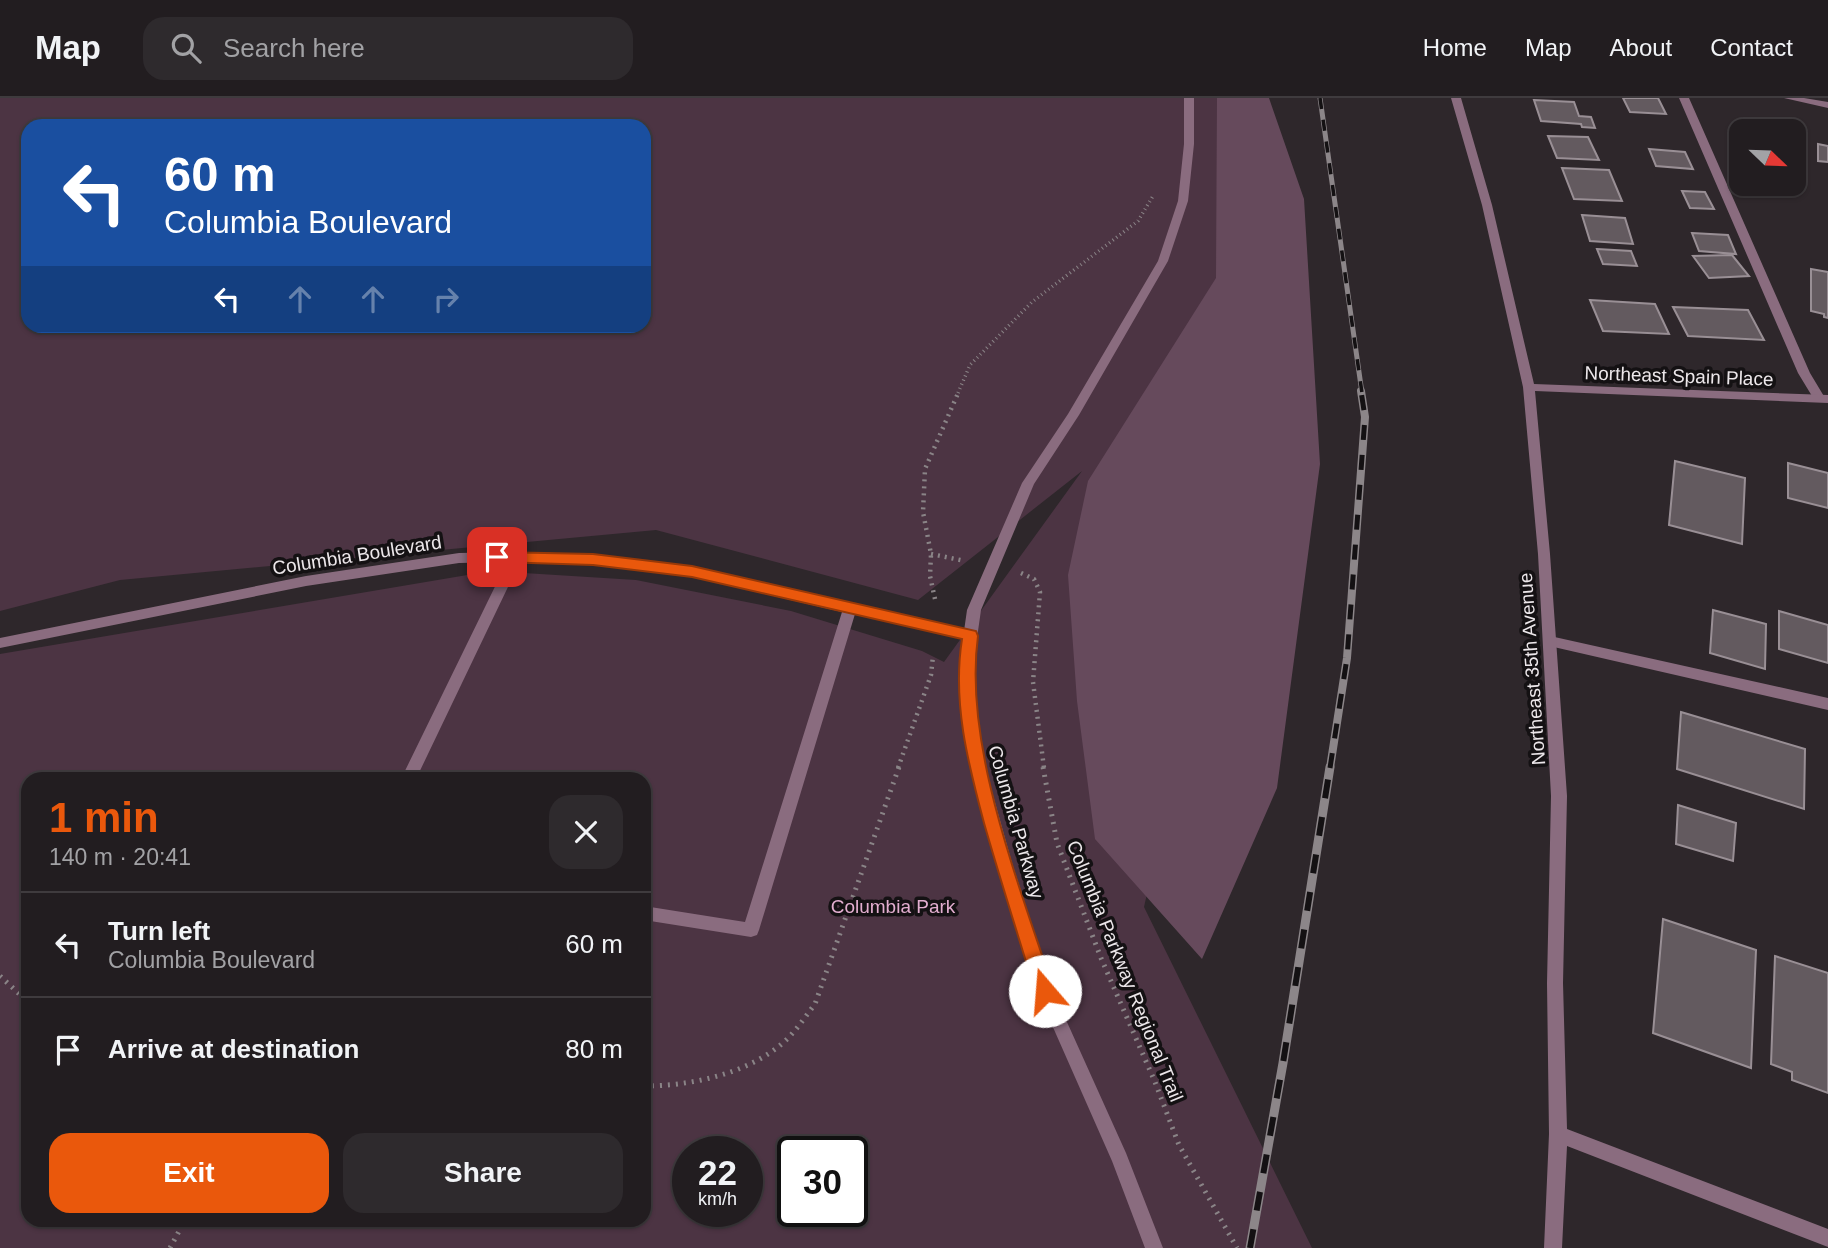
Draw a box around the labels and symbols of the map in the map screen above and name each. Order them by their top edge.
north arrow [1729,119,1806,196]
street label: Northeast Spain Place [1584,362,1774,390]
pin [467,527,527,587]
street label: Columbia Boulevard [271,531,443,579]
street label: Northeast 35th Avenue [1515,572,1549,766]
street label: Columbia Parkway [984,743,1048,901]
street label: Columbia Parkway Regional Trail [1063,837,1187,1105]
park label: Columbia Park [831,896,956,917]
position arrow [1008,954,1082,1028]
speed limit sign: 30 [777,1136,868,1227]

